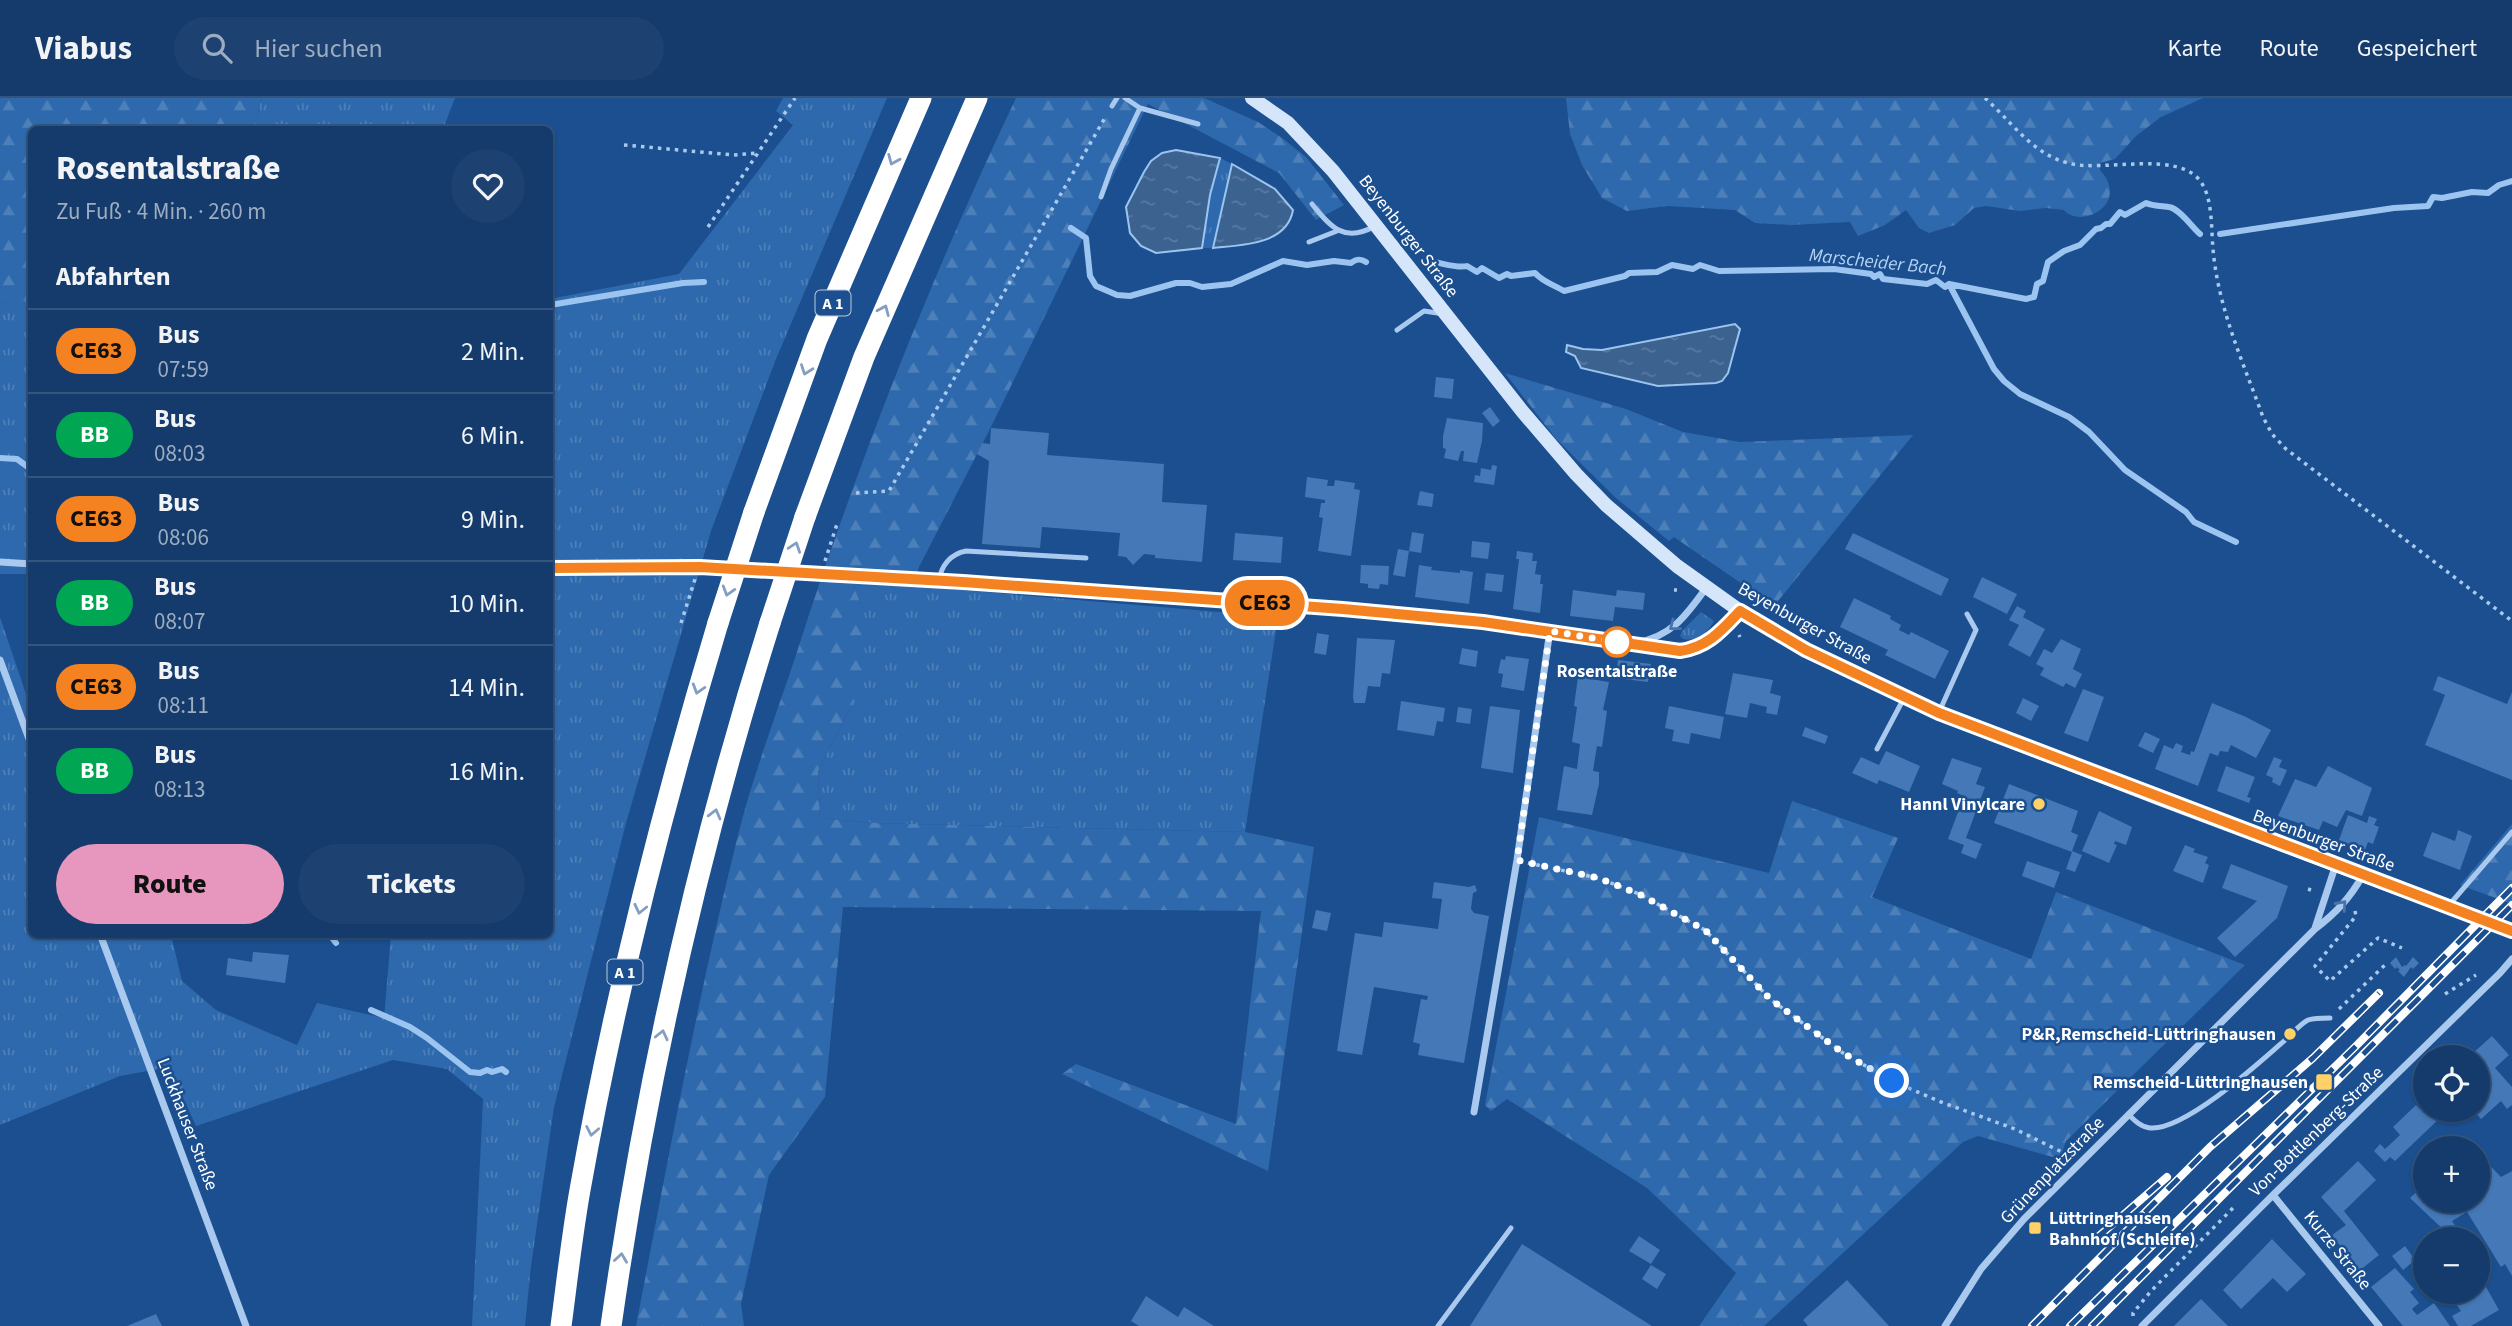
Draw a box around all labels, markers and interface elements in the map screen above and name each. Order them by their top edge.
search box [174,17,664,80]
text: Viabus [35,25,132,72]
icon: search [198,29,236,67]
text: Hier suchen [254,30,383,67]
text: Karte [2168,31,2222,66]
text: Route [2260,31,2319,66]
text: Gespeichert [2357,31,2477,66]
text: Rosentalstraße [56,145,280,192]
button: heart [451,149,525,223]
one-way arrow [887,153,901,166]
street label: Beyenburger Straße [1353,170,1465,303]
text: Zu Fuß · 4 Min. · 260 m [56,195,266,228]
water label: Marscheider Bach [1808,242,1948,283]
text: Abfahrten [56,258,171,295]
road number: A 1 [816,290,850,316]
one-way arrow [876,305,890,318]
text: Bus [157,316,200,353]
text: CE63 [70,333,122,368]
text: 2 Min. [461,333,525,370]
text: 07:59 [157,353,209,386]
one-way arrow [800,364,814,376]
text: Bus [154,400,196,437]
text: BB [80,417,109,452]
text: 6 Min. [461,417,525,454]
text: 08:03 [154,437,205,470]
text: Bus [157,484,200,521]
text: CE63 [70,501,122,536]
text: 9 Min. [461,501,525,538]
text: 08:06 [157,521,209,554]
one-way arrow [787,541,801,554]
text: Bus [154,568,196,605]
street label: Beyenburger Straße [1733,576,1876,671]
line badge: CE63 [1216,580,1314,626]
text: BB [80,585,109,620]
text: 10 Min. [448,585,525,622]
one-way arrow [722,585,737,597]
text: CE63 [1239,585,1291,620]
text: 08:07 [154,605,205,638]
one-way arrow [1669,617,1682,630]
marker: Rosentalstraße [1602,627,1632,657]
text: Bus [157,652,200,689]
place label: Rosentalstraße [1557,659,1677,684]
text: CE63 [70,669,122,704]
text: 14 Min. [448,669,525,706]
one-way arrow [692,682,707,694]
text: 08:11 [157,689,209,722]
text: Bus [154,736,196,773]
text: BB [80,753,109,788]
text: 16 Min. [448,753,525,790]
text: 08:13 [154,773,205,806]
place label: Hannl Vinylcare [1900,792,2025,817]
marker: Hannl Vinylcare [2031,796,2047,812]
street label: Beyenburger Straße [2249,803,2398,878]
one-way arrow [707,808,721,820]
button: Route [56,844,284,924]
button: Tickets [298,844,525,924]
one-way arrow [2334,900,2346,913]
one-way arrow [634,902,648,914]
road number: A 1 [608,960,642,985]
place label: P&R,Remscheid-Lüttringhausen [2022,1022,2276,1047]
marker: P&R,Remscheid-Lüttringhausen [2282,1026,2298,1042]
one-way arrow [654,1029,668,1041]
map controls [2413,1045,2490,1304]
button: locate [2413,1045,2490,1122]
street label: Luckhauser Straße [151,1054,224,1194]
street label: Von-Bottlenberg-Straße [2244,1060,2389,1202]
your location [1874,1063,1909,1098]
place label: Remscheid-Lüttringhausen [2093,1070,2308,1095]
marker: Remscheid-Lüttringhausen [2314,1072,2334,1092]
street label: Grünenplatzstraße [1995,1111,2110,1230]
one-way arrow [585,1125,600,1137]
button: + [2413,1136,2490,1213]
street label: Kurze Straße [2298,1205,2377,1295]
place label: Lüttringhausen Bahnhof (Schleife) [2049,1206,2196,1252]
marker: Lüttringhausen Bahnhof (Schleife) [2027,1220,2043,1236]
button: − [2413,1227,2490,1304]
one-way arrow [613,1253,628,1264]

